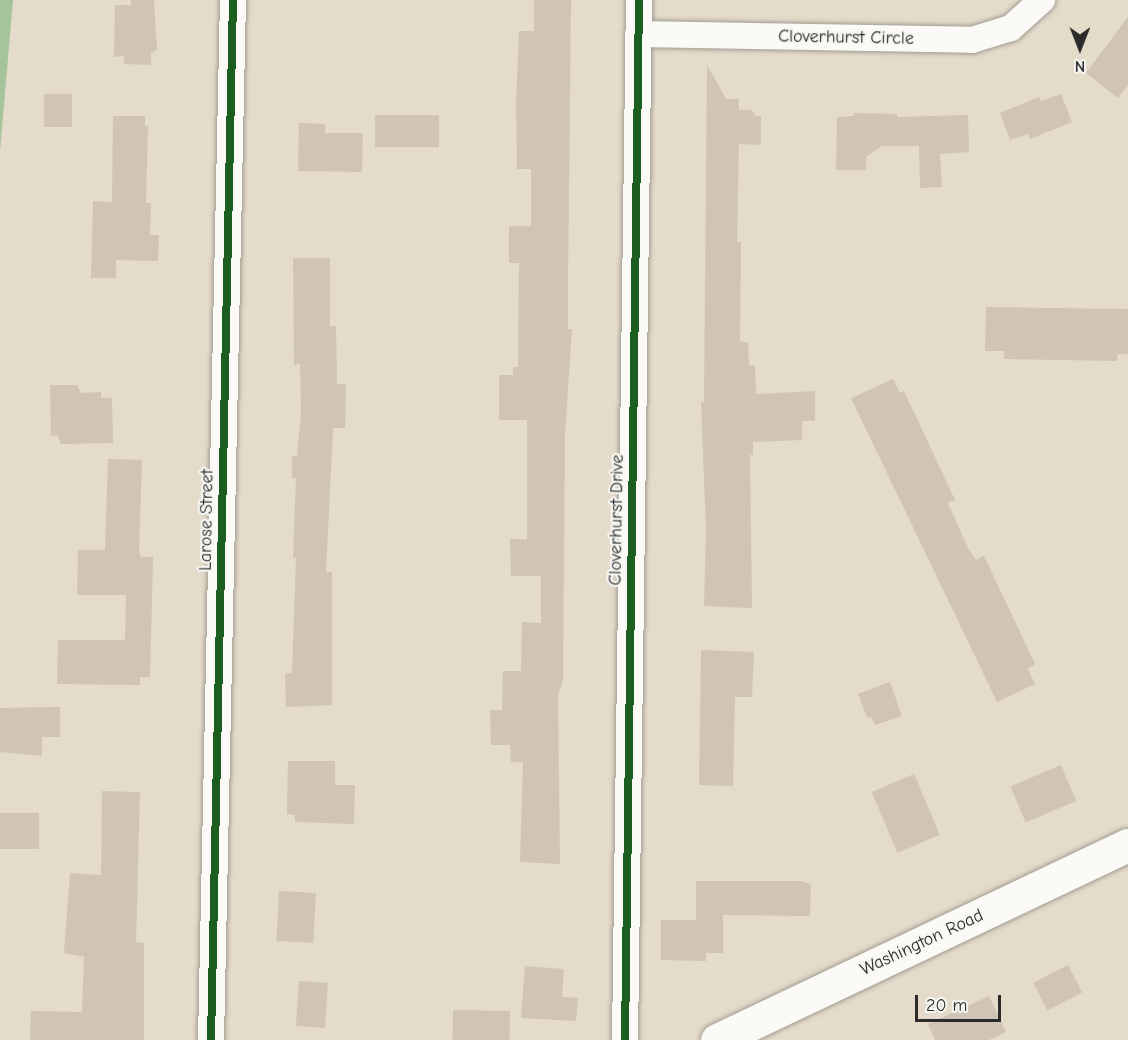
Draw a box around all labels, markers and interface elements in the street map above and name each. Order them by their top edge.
north arrow [1050,18,1110,78]
street label: Cloverhurst Circle [778,26,914,50]
text: N [1075,57,1085,75]
street label: Cloverhurst Drive [605,454,629,586]
street label: Larose Street [195,469,219,571]
street label: Washington Road [857,905,987,981]
scale bar [918,983,1004,1021]
text: 20 m [926,995,967,1016]

